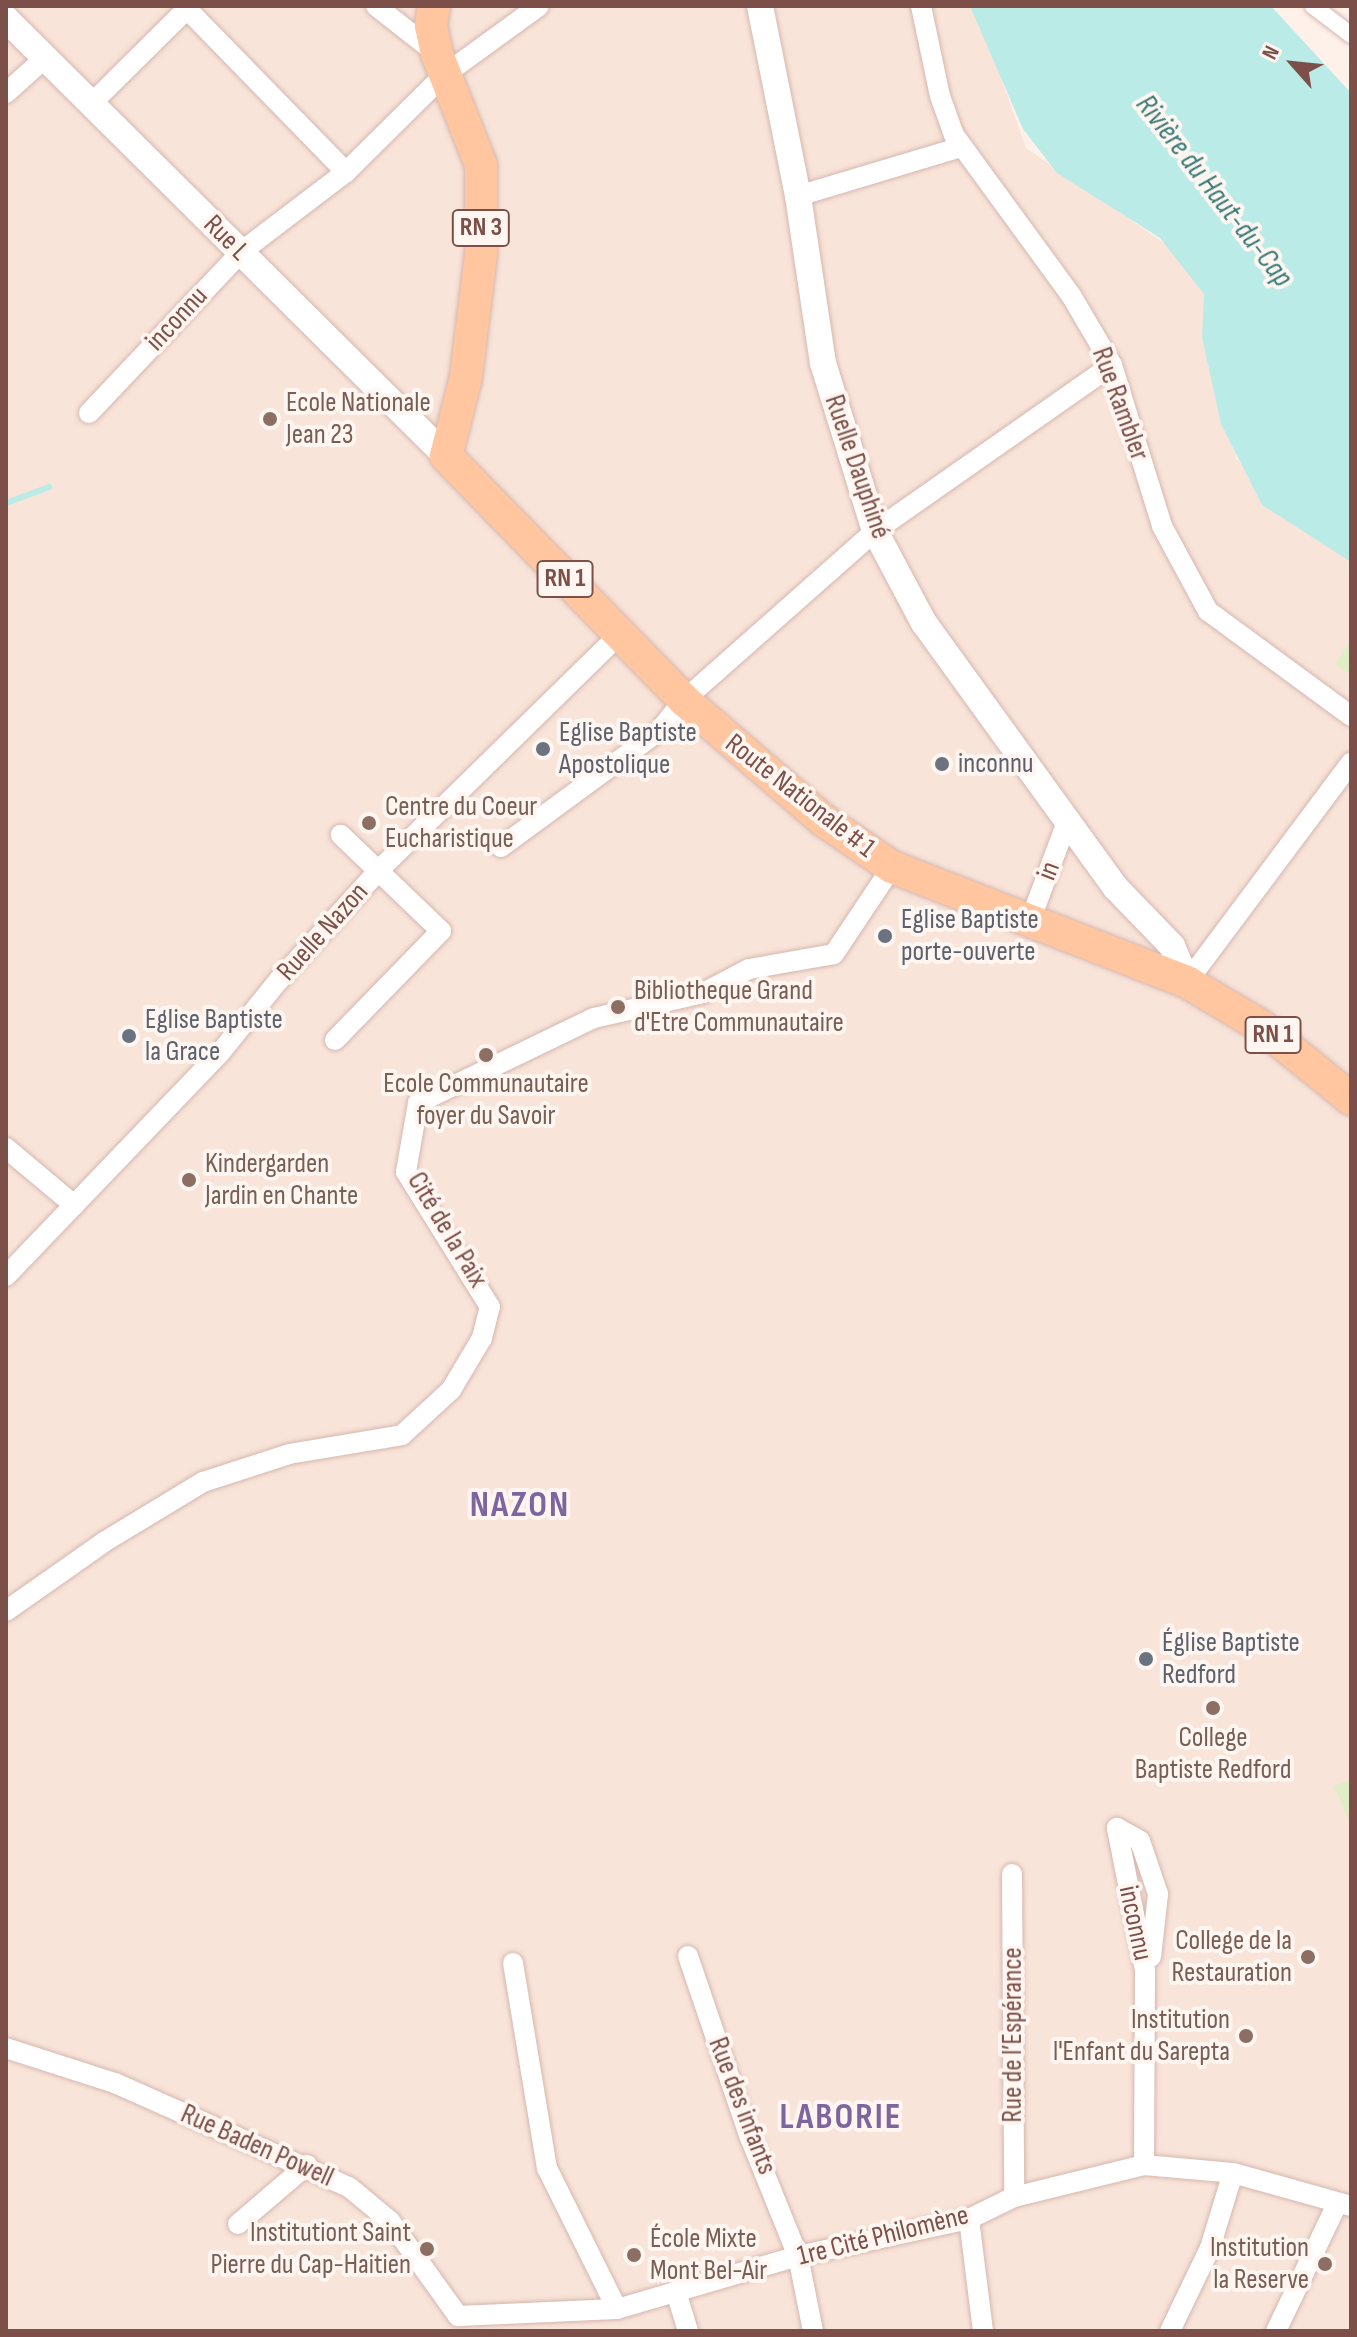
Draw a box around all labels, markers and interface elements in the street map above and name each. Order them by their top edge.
north arrow [1253,24,1333,104]
text: N [1256,42,1286,64]
water label: Rivière du Haut-du-Cap [1128,88,1300,294]
road number: RN 3 [451,206,511,250]
street label: Rue L [196,208,256,268]
street label: inconnu [139,280,215,358]
street label: Rue Rambler [1084,343,1156,465]
place label: Ecole Nationale Jean 23 [286,386,431,452]
street label: Ruelle Dauphiné [817,391,897,543]
marker: Ecole Nationale Jean 23 [261,410,279,428]
road number: RN 1 [535,557,595,601]
place label: Eglise Baptiste Apostolique [559,716,697,782]
street label: Route Nationale # 1 [718,727,882,865]
marker: Eglise Baptiste Apostolique [534,740,552,758]
place label: inconnu [958,747,1034,781]
marker: inconnu [933,755,951,773]
place label: Centre du Coeur Eucharistique [385,790,537,856]
marker: Centre du Coeur Eucharistique [360,814,378,832]
street label: in [1030,857,1068,885]
street label: Ruelle Nazon [270,876,376,988]
place label: Eglise Baptiste porte-ouverte [901,903,1039,969]
marker: Eglise Baptiste porte-ouverte [876,927,894,945]
place label: Bibliotheque Grand d'Etre Communautaire [634,974,844,1040]
marker: Bibliotheque Grand d'Etre Communautaire [609,998,627,1016]
place label: Eglise Baptiste la Grace [145,1003,283,1069]
road number: RN 1 [1243,1013,1303,1057]
marker: Eglise Baptiste la Grace [120,1027,138,1045]
marker: Ecole Communautaire foyer du Savoir [477,1046,495,1064]
place label: Ecole Communautaire foyer du Savoir [383,1067,589,1133]
place label: Kindergarden Jardin en Chante [205,1147,358,1213]
street label: Cité de la Paix [399,1166,495,1294]
marker: Kindergarden Jardin en Chante [180,1171,198,1189]
district label: NAZON [470,1484,570,1528]
place label: Église Baptiste Redford [1162,1626,1300,1692]
marker: Église Baptiste Redford [1137,1650,1155,1668]
marker: College Baptiste Redford [1204,1699,1222,1717]
place label: College Baptiste Redford [1135,1721,1291,1787]
street label: inconnu [1111,1883,1159,1963]
place label: College de la Restauration [1171,1924,1292,1990]
street label: Rue de l’Espérance [996,1947,1030,2123]
marker: College de la Restauration [1299,1948,1317,1966]
place label: Institution l'Enfant du Sarepta [1053,2003,1230,2069]
marker: Institution l'Enfant du Sarepta [1237,2027,1255,2045]
street label: Rue des infants [700,2033,784,2179]
district label: LABORIE [780,2096,902,2140]
street label: Rue Baden Powell [175,2097,339,2195]
street label: 1re Cité Philomène [794,2199,972,2273]
place label: Institutiont Saint Pierre du Cap-Haitien [211,2216,411,2282]
place label: École Mixte Mont Bel-Air [650,2222,767,2288]
place label: Institution la Reserve [1210,2231,1309,2297]
marker: Institutiont Saint Pierre du Cap-Haitien [418,2240,436,2258]
marker: École Mixte Mont Bel-Air [625,2246,643,2264]
marker: Institution la Reserve [1316,2255,1334,2273]

